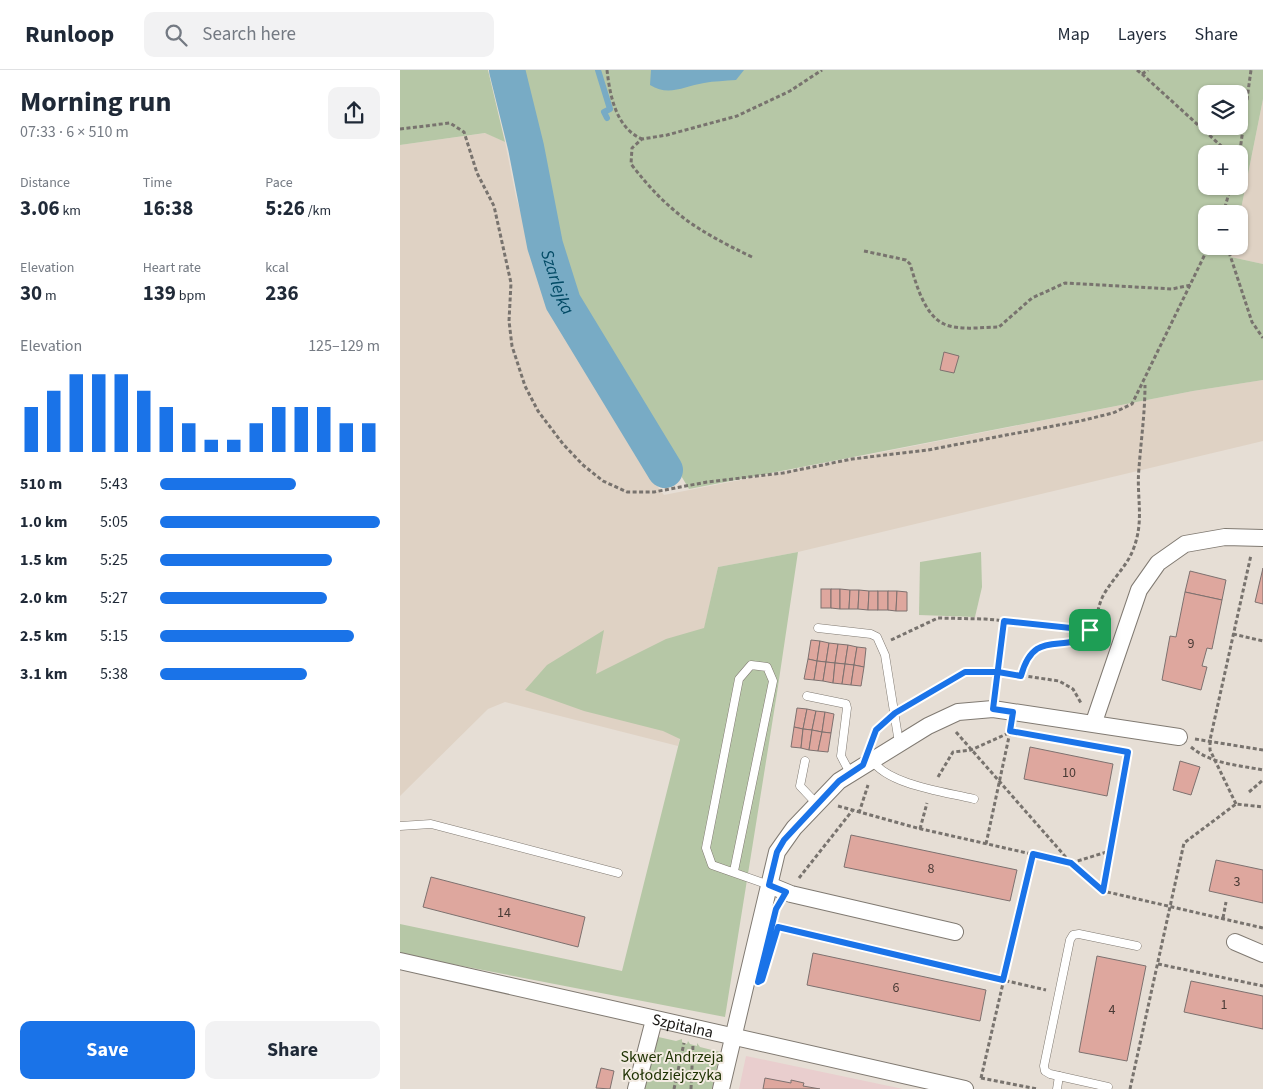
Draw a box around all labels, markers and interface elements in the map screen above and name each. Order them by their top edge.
search box [144,12,494,57]
text: Runloop [25,17,114,52]
icon: search [162,21,190,49]
text: Search here [202,21,296,48]
text: Map [1058,22,1090,47]
text: Layers [1118,22,1167,47]
text: Share [1195,22,1238,47]
text: Morning run [20,82,171,122]
map controls [1198,85,1248,255]
button: layers [1198,85,1248,135]
button: share [328,87,380,139]
text: 07:33 · 6 × 510 m [20,121,129,143]
button: + [1198,145,1248,195]
text: Distance [20,173,70,193]
text: Time [143,173,172,193]
text: Pace [265,173,293,193]
text: 3.06 [20,193,60,223]
text: 16:38 [143,193,193,223]
text: 5:26 [265,193,305,223]
text: km [60,201,81,221]
text: /km [305,201,331,221]
button: − [1198,205,1248,255]
water label: Szarlejka [534,246,580,320]
text: Elevation [20,258,75,278]
text: Heart rate [143,258,201,278]
text: kcal [265,258,289,278]
text: 30 [20,278,42,308]
text: 139 [143,278,176,308]
text: 236 [265,278,299,308]
text: m [42,286,57,306]
text: bpm [176,286,206,306]
text: Elevation [20,335,82,357]
text: 125–129 m [308,335,380,357]
text: 510 m [20,473,62,495]
text: 5:43 [100,473,128,495]
text: 1.0 km [20,511,67,533]
text: 5:05 [100,511,128,533]
text: 1.5 km [20,549,67,571]
text: 5:25 [100,549,128,571]
text: 2.0 km [20,587,67,609]
text: 5:27 [100,587,128,609]
pin [1069,609,1111,651]
icon: arrive [1076,616,1104,644]
text: 2.5 km [20,625,67,647]
text: 5:15 [100,625,128,647]
house number: 9 [1188,634,1195,654]
text: 3.1 km [20,663,67,685]
text: 5:38 [100,663,128,685]
house number: 10 [1062,763,1076,783]
house number: 8 [928,859,935,879]
house number: 3 [1234,872,1241,892]
house number: 14 [497,903,511,923]
house number: 6 [893,978,900,998]
house number: 1 [1221,995,1228,1015]
house number: 4 [1109,1000,1116,1020]
street label: Szpitalna [650,1008,715,1044]
button: Save [20,1021,195,1079]
button: Share [205,1021,380,1079]
park label: Skwer Andrzeja Kołodziejczyka [620,1046,724,1086]

